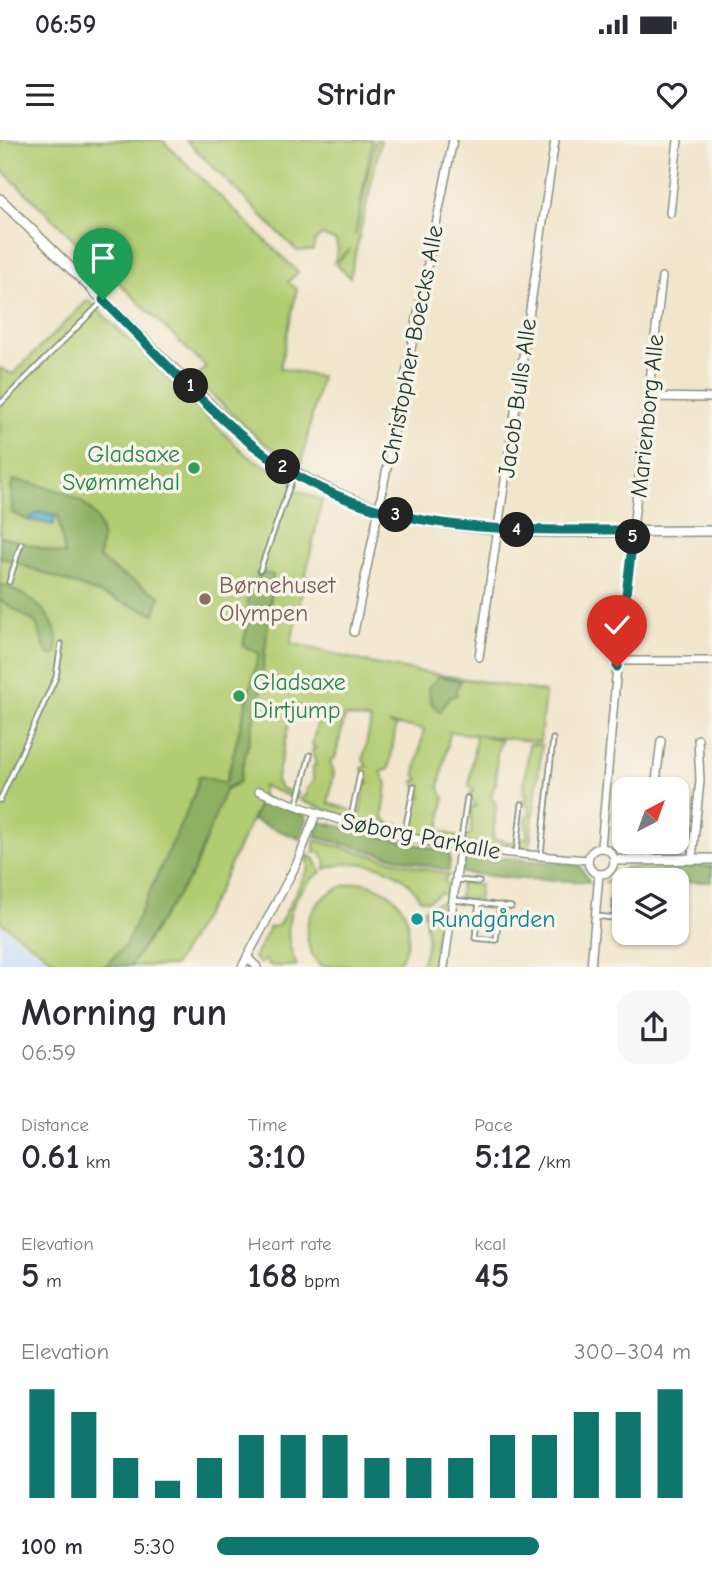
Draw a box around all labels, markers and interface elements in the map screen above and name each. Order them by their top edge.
text: 06:59 [35,10,96,40]
icon: menu [21,76,59,114]
text: Stridr [317,76,395,113]
icon: heart [653,76,691,114]
street label: Christopher Boecks Alle [375,223,449,467]
pin [73,228,133,300]
icon: arrive [84,239,122,277]
street label: Jacob Bulls Alle [492,317,542,479]
street label: Marienborg Alle [624,333,670,499]
pin: 1 [174,369,208,404]
text: 1 [187,374,194,396]
place label: Gladsaxe Svømmehal [62,440,180,496]
pin: 2 [266,450,300,484]
text: 2 [278,455,287,477]
marker: Gladsaxe Svømmehal [186,460,202,476]
pin: 3 [378,498,414,532]
text: 3 [391,503,400,525]
pin: 4 [500,512,534,548]
text: 4 [512,518,521,540]
pin: 5 [616,520,650,554]
text: 5 [627,525,638,547]
place label: Børnehuset Olympen [219,571,336,627]
marker: Børnehuset Olympen [197,591,213,607]
pin [587,595,647,667]
icon: check [598,606,636,644]
place label: Gladsaxe Dirtjump [253,668,346,724]
marker: Gladsaxe Dirtjump [231,688,247,704]
north arrow [612,777,690,854]
map controls [612,777,689,945]
street label: Søborg Parkalle [339,807,503,865]
button: layers [612,868,689,945]
place label: Rundgården [431,905,556,933]
marker: Rundgården [409,911,425,927]
button: share [617,990,691,1064]
text: Morning run [21,991,227,1035]
text: 06:59 [21,1039,76,1066]
text: Distance [21,1114,89,1136]
text: Time [248,1114,287,1136]
text: Pace [474,1114,513,1136]
text: 0.61 [21,1136,79,1177]
text: 3:10 [248,1136,306,1177]
text: 5:12 [474,1136,531,1177]
text: km [79,1151,111,1173]
text: /km [531,1151,571,1173]
text: Elevation [21,1233,94,1255]
text: Heart rate [248,1233,331,1255]
text: kcal [474,1233,506,1255]
text: 5 [21,1255,40,1296]
text: 168 [248,1255,298,1296]
text: 45 [474,1255,509,1296]
text: m [40,1270,62,1292]
text: bpm [298,1270,340,1292]
text: Elevation [21,1338,109,1365]
text: 300–304 m [574,1338,691,1365]
text: 100 m [21,1533,83,1560]
text: 5:30 [133,1533,175,1560]

